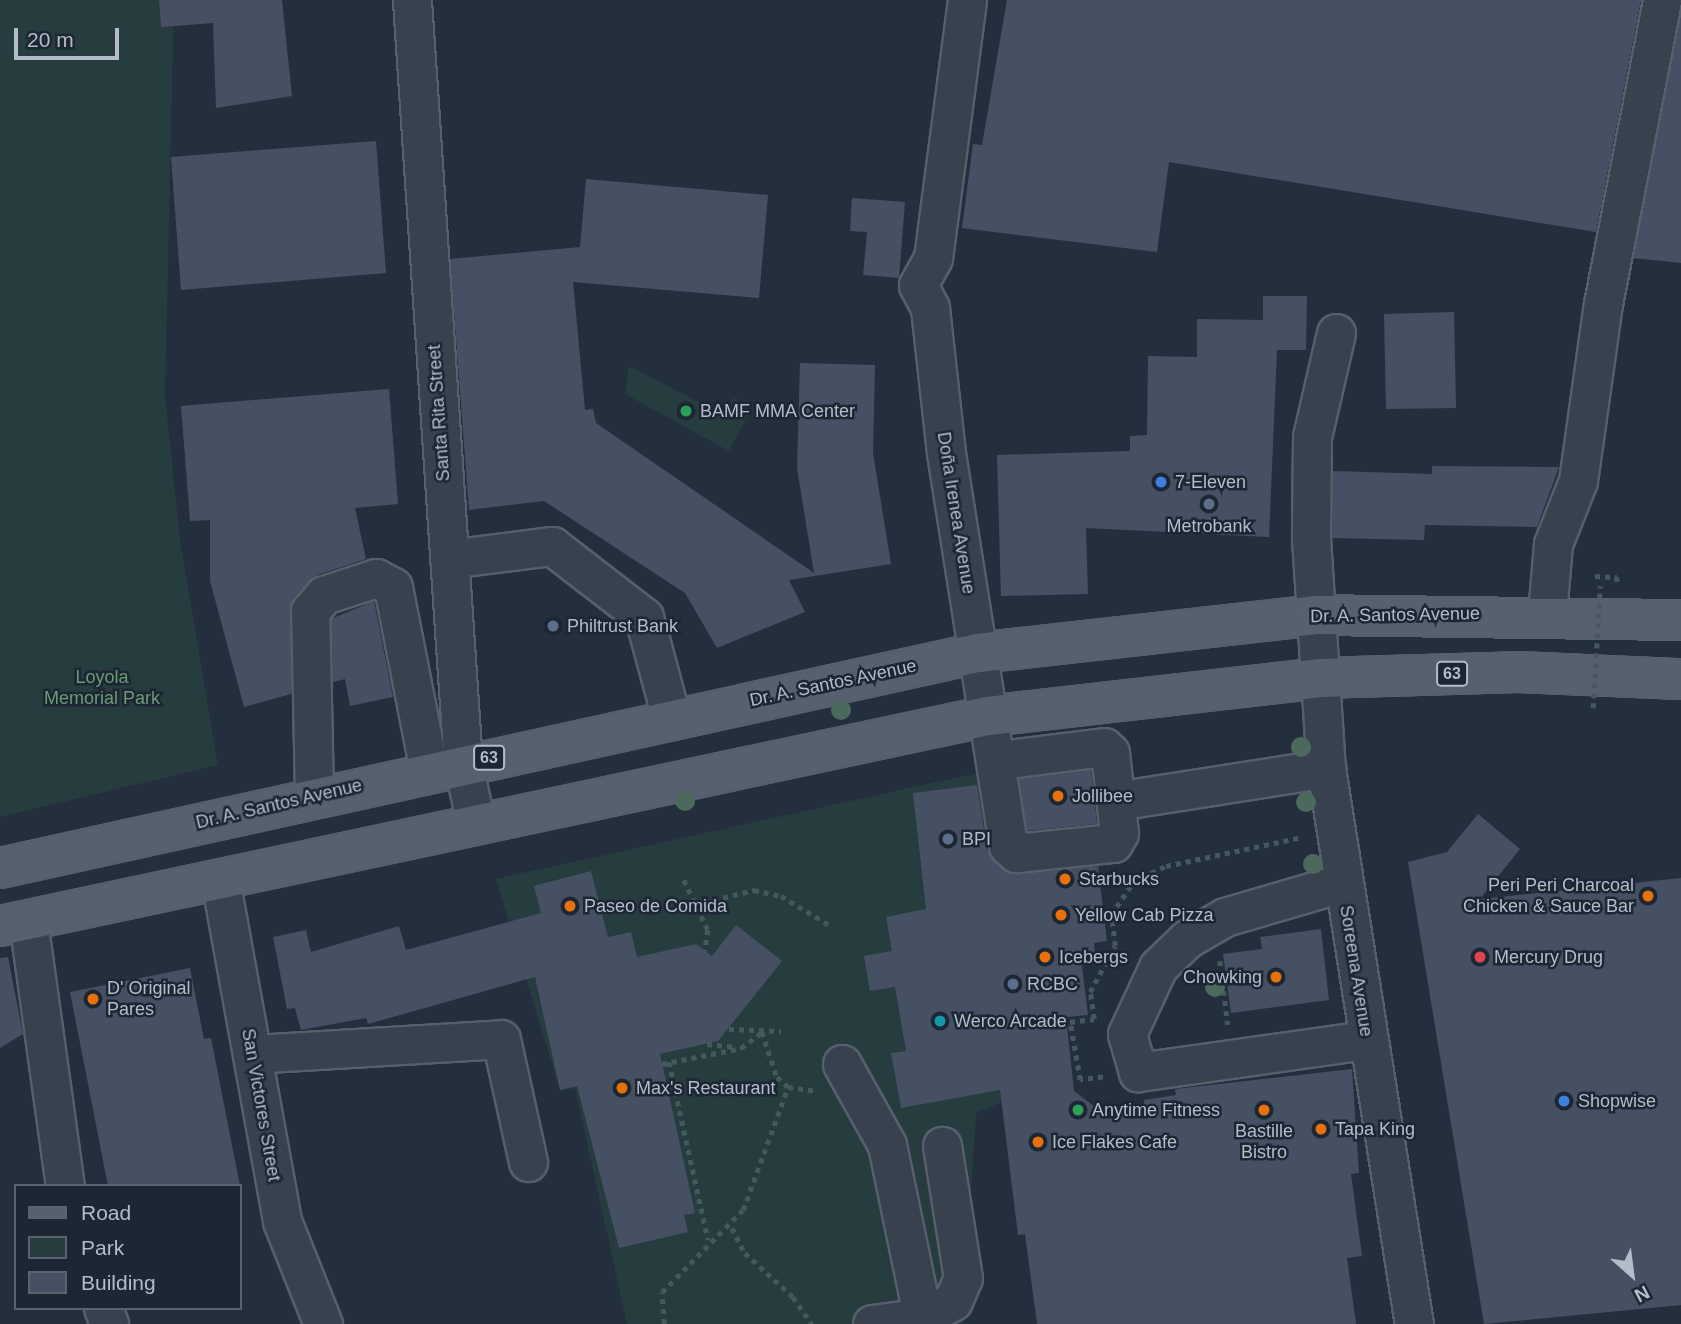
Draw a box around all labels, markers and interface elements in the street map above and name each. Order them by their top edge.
scale bar [18,14,122,58]
text: 20 m [27,28,74,51]
street label: Santa Rita Street [423,344,455,482]
place label: BAMF MMA Center [700,400,856,422]
marker: BAMF MMA Center [678,403,694,419]
street label: Doña Irenea Avenue [932,430,980,596]
place label: 7-Eleven [1175,471,1246,493]
marker: 7-Eleven [1153,474,1169,490]
marker: Metrobank [1201,496,1217,512]
place label: Metrobank [1166,515,1252,537]
street label: Dr. A. Santos Avenue [1309,603,1481,627]
place label: Philtrust Bank [567,615,678,637]
marker: Philtrust Bank [545,618,561,634]
street label: Dr. A. Santos Avenue [747,655,919,711]
road number: 63 [1434,662,1470,687]
park label: Loyola Memorial Park [44,667,160,710]
road number: 63 [472,746,506,771]
street label: Dr. A. Santos Avenue [193,774,365,834]
place label: Jollibee [1072,785,1133,807]
marker: Jollibee [1050,788,1066,804]
place label: BPI [962,828,991,850]
marker: BPI [940,831,956,847]
place label: Starbucks [1079,868,1159,890]
marker: Starbucks [1057,871,1073,887]
place label: Peri Peri Charcoal Chicken & Sauce Bar [1463,875,1634,917]
marker: Peri Peri Charcoal Chicken & Sauce Bar [1640,888,1656,904]
place label: Paseo de Comida [584,895,727,917]
marker: Paseo de Comida [562,898,578,914]
street label: Soreena Avenue [1335,903,1377,1039]
place label: Yellow Cab Pizza [1075,904,1213,926]
marker: Yellow Cab Pizza [1053,907,1069,923]
place label: Icebergs [1059,946,1128,968]
place label: Mercury Drug [1494,946,1603,968]
marker: Icebergs [1037,949,1053,965]
marker: Mercury Drug [1472,949,1488,965]
place label: Chowking [1183,966,1262,988]
marker: Chowking [1268,969,1284,985]
place label: RCBC [1027,973,1078,995]
marker: RCBC [1005,976,1021,992]
place label: D' Original Pares [107,978,190,1020]
marker: D' Original Pares [85,991,101,1007]
place label: Werco Arcade [954,1010,1068,1032]
marker: Werco Arcade [932,1013,948,1029]
street label: San Victores Street [237,1027,285,1183]
place label: Max's Restaurant [636,1077,775,1099]
marker: Max's Restaurant [614,1080,630,1096]
place label: Shopwise [1578,1090,1656,1112]
marker: Shopwise [1556,1093,1572,1109]
place label: Anytime Fitness [1092,1099,1220,1121]
marker: Anytime Fitness [1070,1102,1086,1118]
marker: Bastille Bistro [1256,1102,1272,1118]
place label: Tapa King [1335,1118,1415,1140]
place label: Bastille Bistro [1235,1121,1293,1164]
marker: Tapa King [1313,1121,1329,1137]
place label: Ice Flakes Cafe [1052,1131,1177,1153]
marker: Ice Flakes Cafe [1030,1134,1046,1150]
legend [14,1184,242,1310]
text: Road [81,1201,131,1224]
text: Park [81,1236,124,1259]
north arrow [1597,1240,1667,1310]
text: Building [81,1271,156,1294]
text: N [1631,1281,1653,1306]

